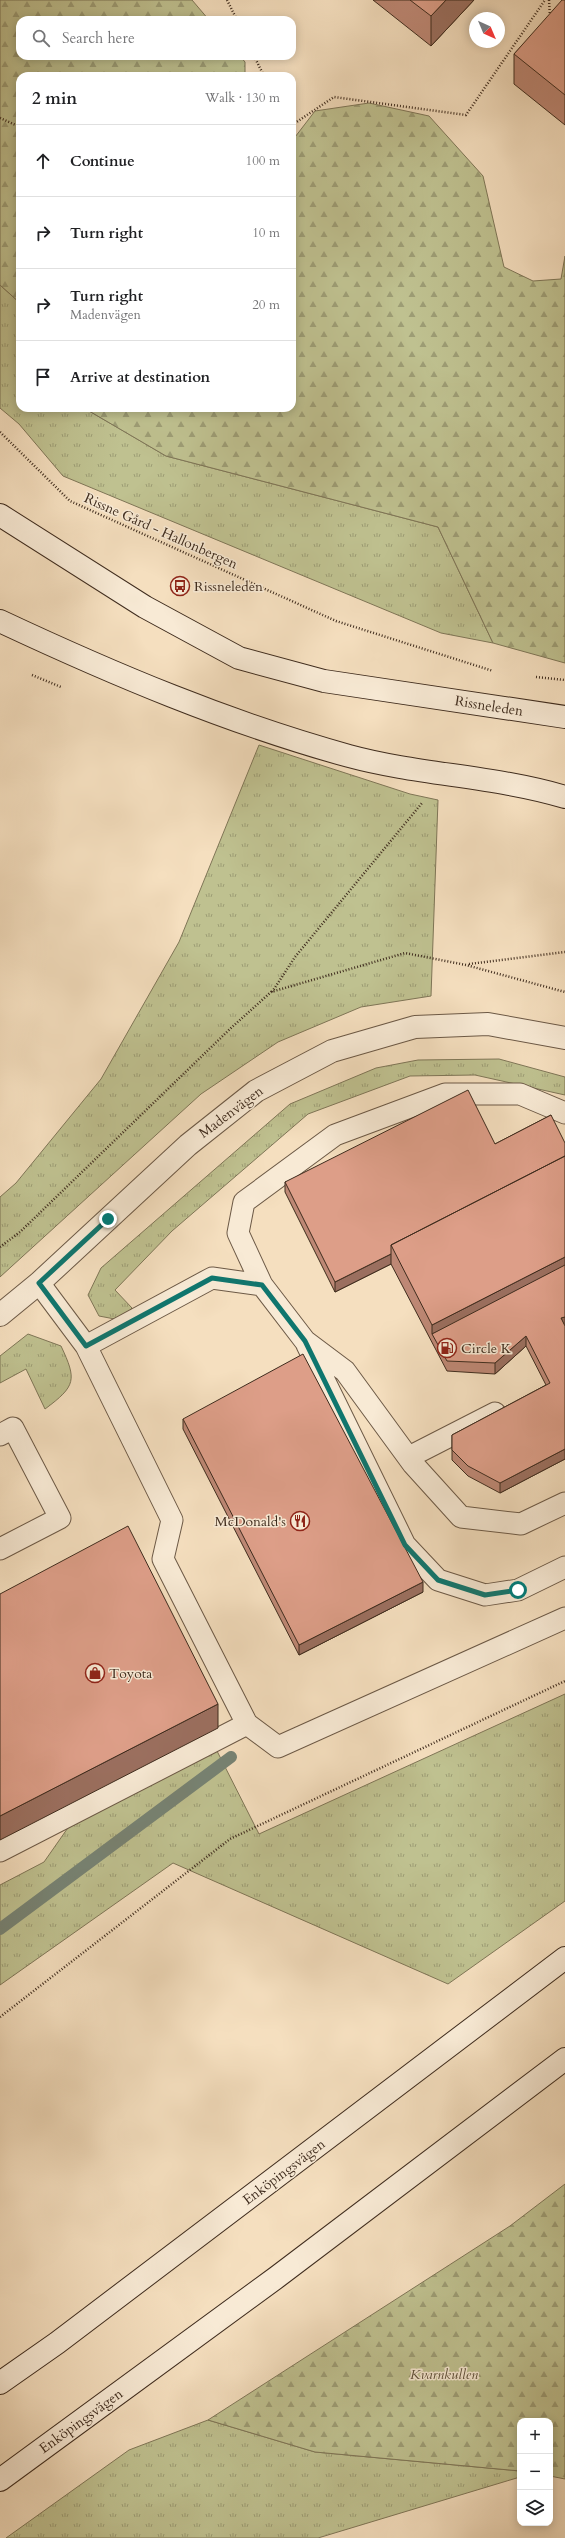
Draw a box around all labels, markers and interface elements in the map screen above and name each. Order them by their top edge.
north arrow [469,12,505,48]
search box [16,16,296,60]
icon: search [30,27,52,49]
text: Search here [62,28,135,48]
text: 2 min [32,87,77,110]
text: Walk · 130 m [205,89,280,107]
icon: ahead [32,150,54,172]
text: Continue [70,151,135,171]
text: 100 m [246,152,280,170]
icon: right [32,222,54,244]
text: Turn right [70,223,143,243]
text: 10 m [252,224,280,242]
text: Turn right [70,286,143,306]
icon: right [32,294,54,316]
text: 20 m [252,296,280,314]
text: Madenvägen [70,306,141,324]
icon: arrive [32,366,54,388]
text: Arrive at destination [70,367,210,387]
street label: Rissne Gård - Hallonbergen [81,489,241,573]
bus stop icon: Rissneleden [169,575,191,597]
place label: Rissneleden [194,577,263,596]
street label: Rissneleden [453,691,525,721]
street label: Madenvägen [195,1081,267,1143]
route end [99,1210,117,1228]
fuel station icon: Circle K [436,1337,458,1359]
place label: Circle K [461,1339,512,1358]
restaurant icon: McDonald's [289,1510,311,1532]
place label: McDonald's [215,1512,286,1531]
route start [509,1581,527,1599]
shop icon: Toyota [84,1662,106,1684]
place label: Toyota [109,1664,152,1683]
street label: Enköpingsvägen [239,2135,329,2209]
park label: Kvarnkullen [410,2365,478,2384]
street label: Enköpingsvägen [35,2384,127,2458]
map controls [517,2418,553,2526]
button: + [517,2418,553,2454]
button: − [517,2454,553,2490]
button: layers [517,2490,553,2526]

